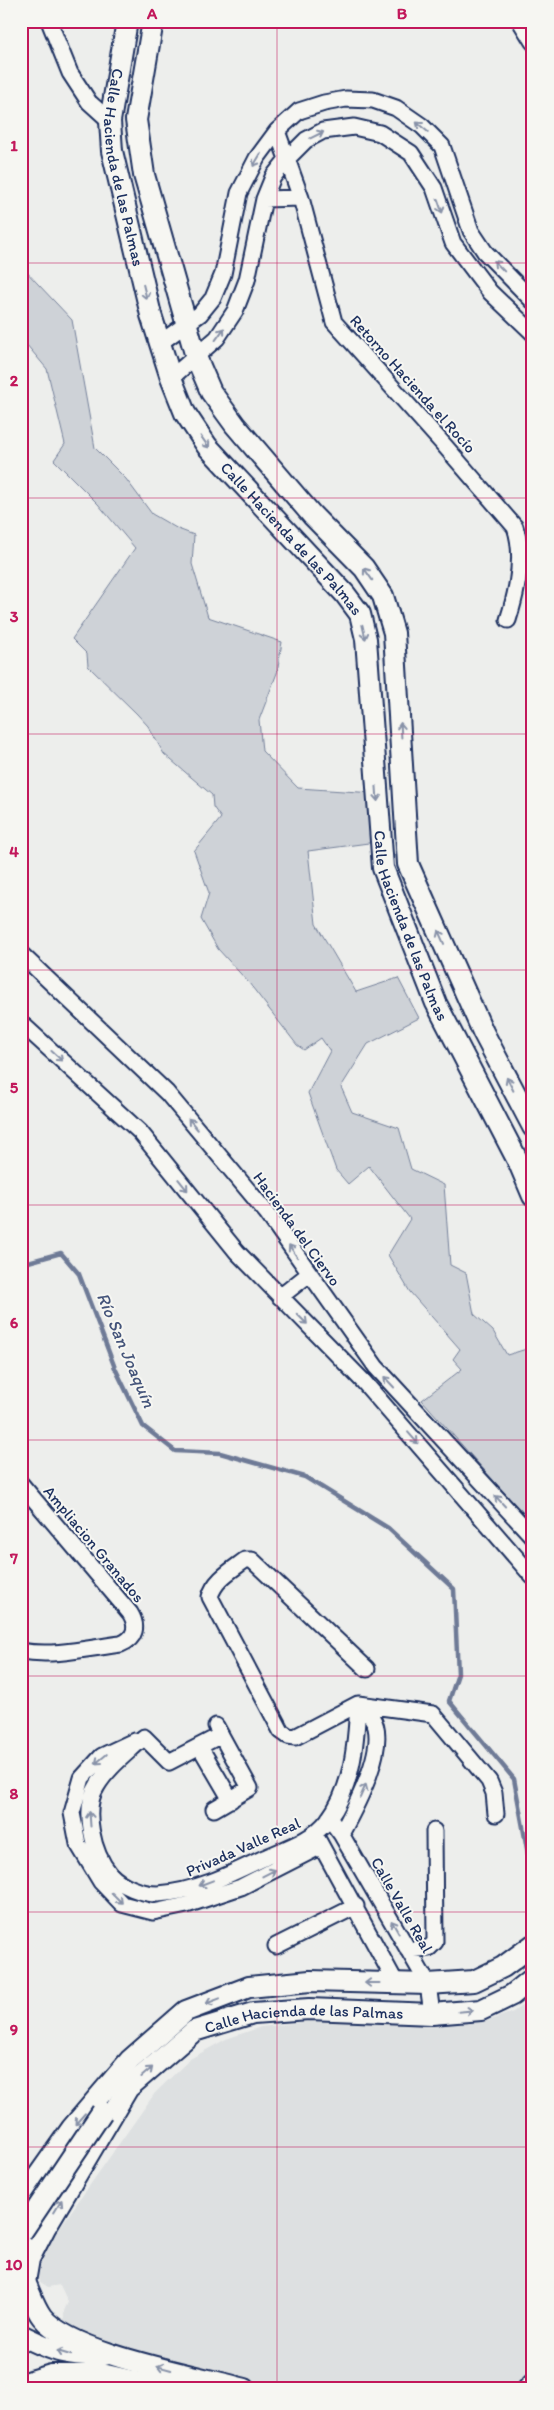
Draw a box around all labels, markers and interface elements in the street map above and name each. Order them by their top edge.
text: A [146,4,158,23]
text: B [397,4,408,23]
street label: Calle Hacienda de las Palmas [100,67,149,268]
one-way arrow [416,121,429,133]
one-way arrow [309,130,324,140]
text: 1 [10,136,18,155]
one-way arrow [251,153,262,167]
one-way arrow [436,197,445,213]
one-way arrow [493,260,505,273]
one-way arrow [141,284,150,300]
street label: Retorno Hacienda el Rocío [346,311,480,457]
one-way arrow [215,327,225,341]
text: 2 [10,371,19,390]
one-way arrow [200,435,210,449]
street label: Calle Hacienda de las Palmas [217,458,367,619]
one-way arrow [363,567,373,581]
text: 3 [10,607,19,626]
one-way arrow [360,624,369,640]
one-way arrow [397,722,406,738]
one-way arrow [373,786,382,802]
street label: Calle Hacienda de las Palmas [371,830,453,1024]
text: 4 [9,842,19,861]
one-way arrow [435,930,445,945]
one-way arrow [51,1050,64,1062]
one-way arrow [505,1077,514,1092]
text: 5 [10,1078,19,1097]
one-way arrow [187,1117,198,1130]
street label: Hacienda del Ciervo [249,1168,345,1290]
one-way arrow [177,1178,188,1191]
one-way arrow [288,1244,298,1258]
water label: Río San Joaquín [92,1289,160,1412]
text: 6 [10,1313,19,1332]
one-way arrow [296,1313,308,1325]
one-way arrow [384,1375,395,1388]
one-way arrow [407,1431,419,1444]
street label: Ampliacion Granados [40,1482,148,1606]
one-way arrow [494,1495,506,1508]
text: 7 [9,1549,18,1568]
one-way arrow [95,1753,108,1764]
text: 8 [10,1784,19,1803]
one-way arrow [359,1784,369,1799]
one-way arrow [86,1812,95,1828]
street label: Privada Valle Real [183,1813,304,1881]
street label: Calle Valle Real [367,1854,437,1957]
one-way arrow [261,1868,276,1877]
one-way arrow [199,1879,215,1888]
one-way arrow [111,1892,123,1904]
one-way arrow [389,1920,399,1934]
one-way arrow [364,1978,380,1988]
one-way arrow [205,1997,221,2006]
street label: Calle Hacienda de las Palmas [202,1999,404,2037]
one-way arrow [458,2006,474,2016]
text: 9 [10,2020,18,2039]
one-way arrow [140,2066,153,2077]
one-way arrow [74,2112,85,2125]
one-way arrow [53,2200,63,2214]
text: 10 [5,2255,23,2274]
one-way arrow [56,2348,72,2358]
one-way arrow [157,2363,173,2372]

